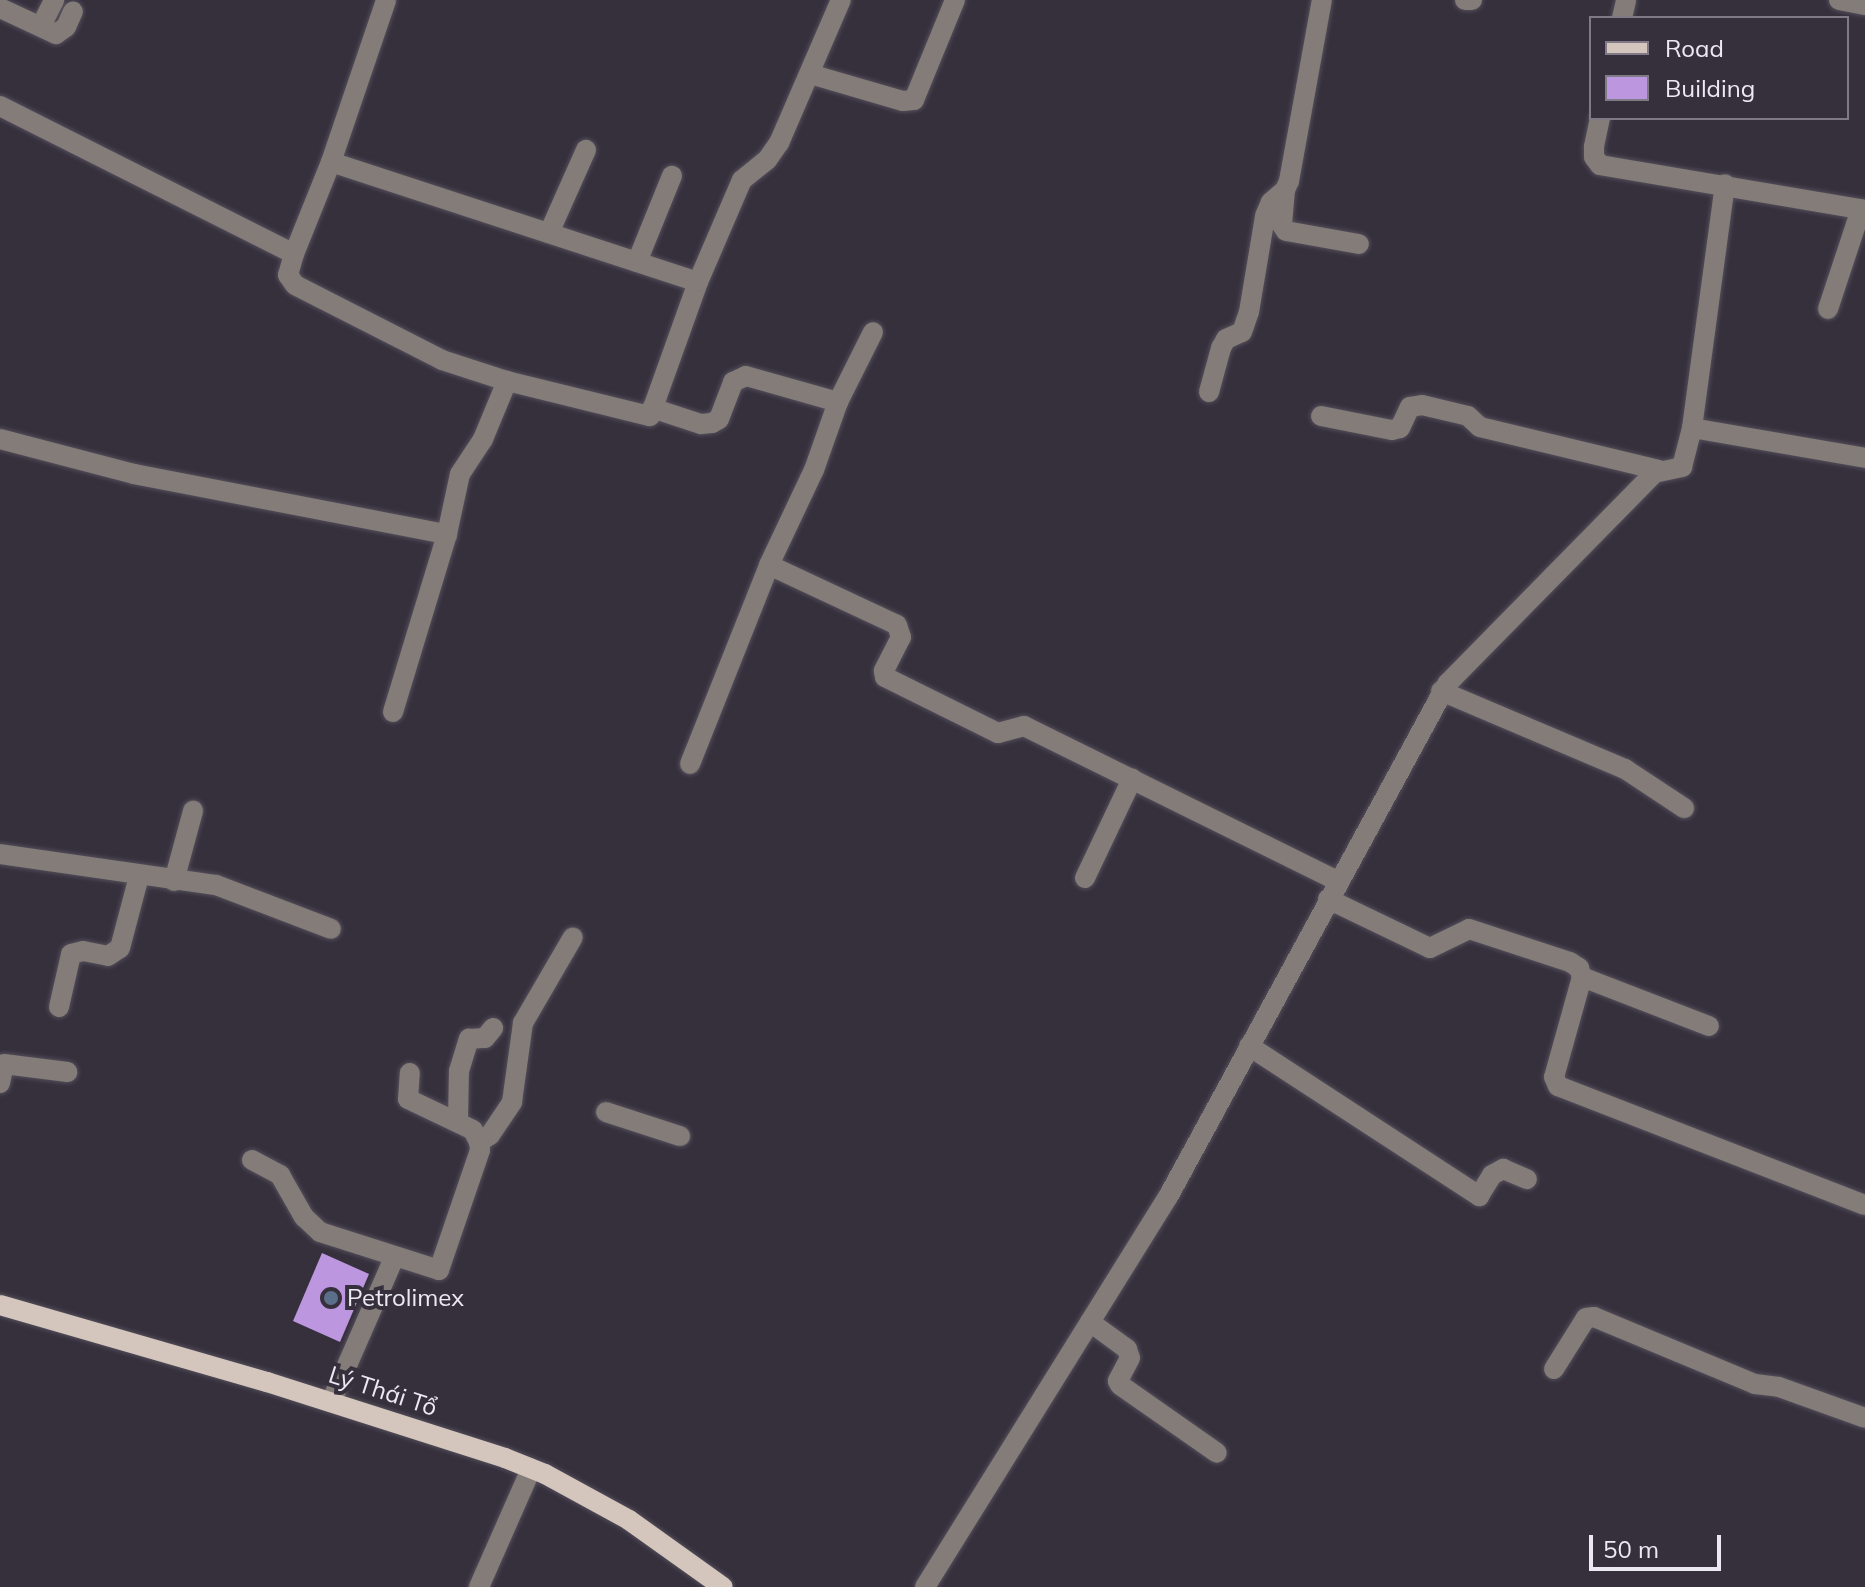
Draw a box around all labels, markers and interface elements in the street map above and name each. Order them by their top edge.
legend [1589,16,1849,120]
text: Road [1665,33,1724,63]
text: Building [1665,73,1755,103]
place label: Petrolimex [347,1284,464,1312]
marker: Petrolimex [322,1289,340,1307]
street label: Lý Thái Tổ [325,1360,441,1422]
scale bar [1593,1519,1725,1569]
text: 50 m [1603,1534,1659,1564]

